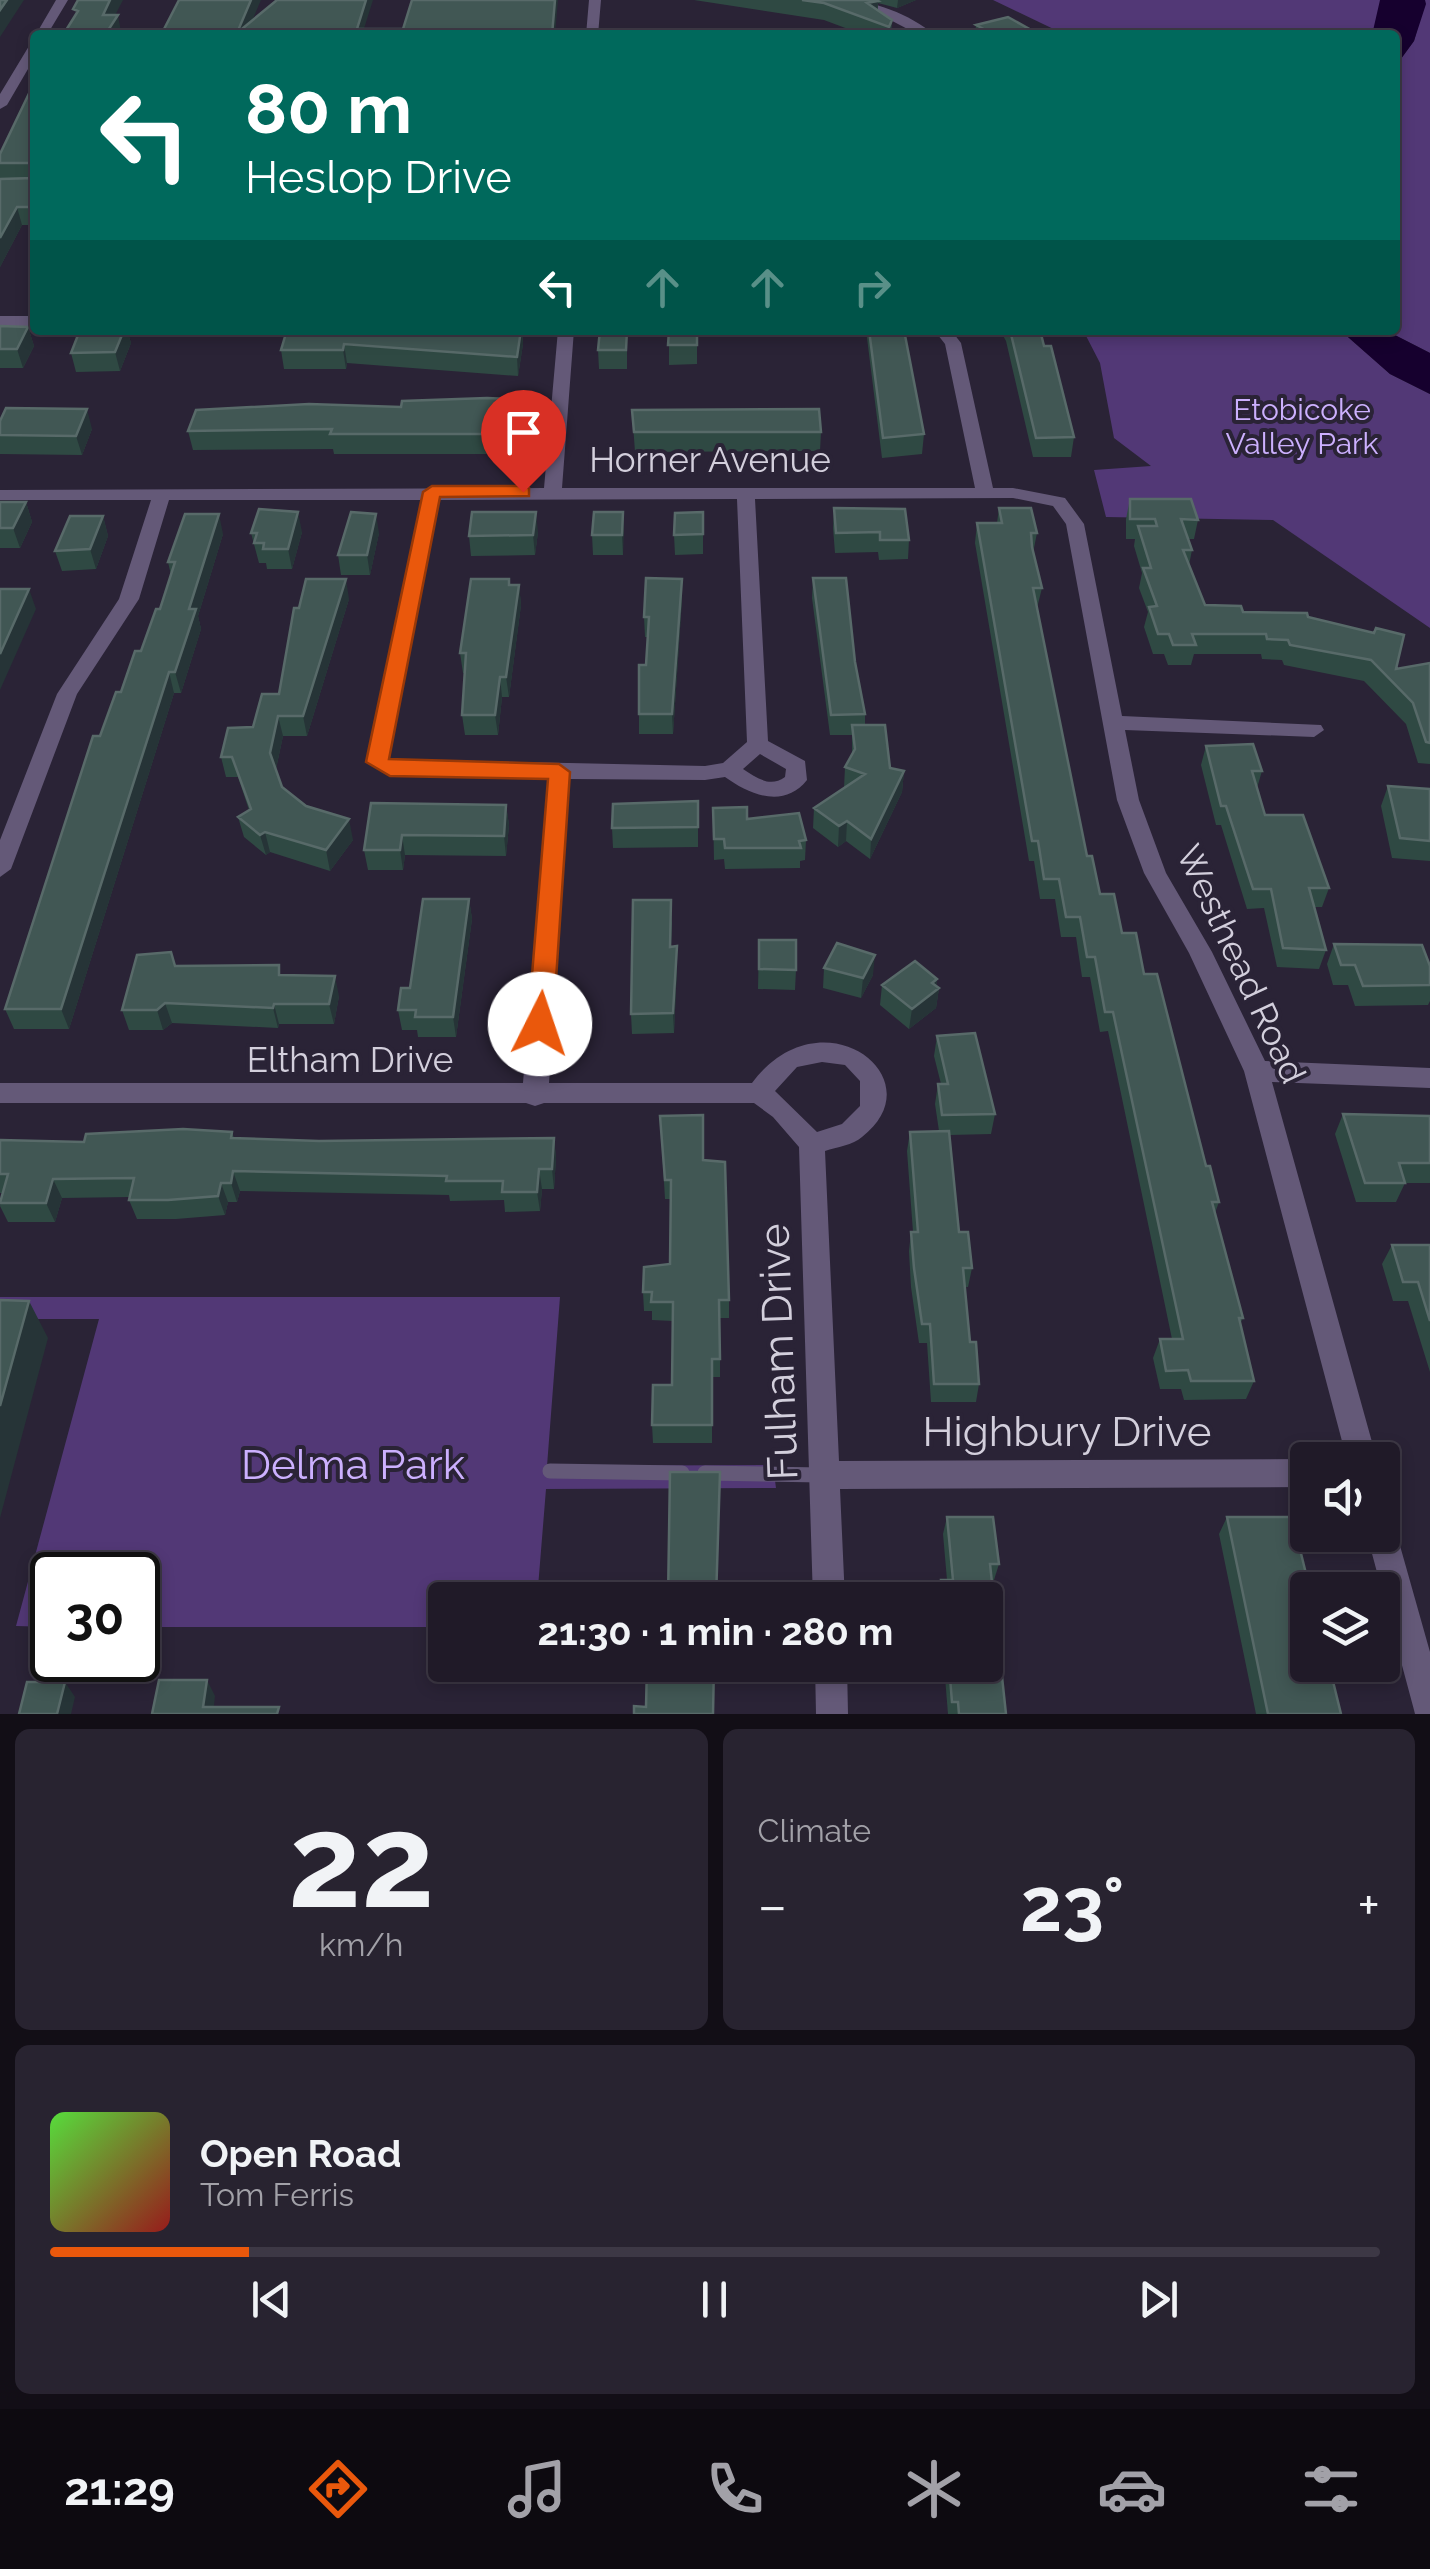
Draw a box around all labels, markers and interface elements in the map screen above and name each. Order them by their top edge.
text: 80 m [245,67,412,149]
icon: left [80,70,210,200]
text: Heslop Drive [245,151,512,204]
icon: left [530,260,585,315]
icon: ahead [635,260,690,315]
icon: ahead [740,260,795,315]
icon: right [845,260,900,315]
pin [481,390,566,493]
park label: Etobicoke Valley Park [1225,392,1379,461]
icon: arrive [496,405,551,460]
street label: Horner Avenue [589,439,831,480]
street label: Westhead Road [1168,838,1315,1089]
position arrow [488,972,592,1076]
street label: Eltham Drive [247,1039,453,1080]
street label: Fulham Drive [750,1223,807,1481]
street label: Highbury Drive [923,1407,1211,1456]
park label: Delma Park [241,1440,465,1489]
map controls [1290,1442,1400,1682]
button: sound [1290,1442,1400,1552]
speed limit sign: 30 [30,1552,160,1682]
button: layers [1290,1572,1400,1682]
text: 21:30 · 1 min · 280 m [538,1609,893,1654]
text: 22 [288,1785,435,1937]
text: Climate [758,1812,871,1849]
text: 23° [1020,1860,1124,1949]
text: − [758,1873,787,1938]
text: + [1357,1873,1380,1938]
text: km/h [319,1926,403,1963]
text: Open Road [200,2131,401,2176]
text: Tom Ferris [200,2176,354,2213]
icon: previous [244,2272,299,2327]
icon: pause [687,2272,742,2327]
icon: next [1131,2272,1186,2327]
icon: directions [303,2454,373,2524]
icon: music [502,2454,572,2524]
icon: phone [700,2454,770,2524]
icon: climate [899,2454,969,2524]
icon: car [1097,2454,1167,2524]
icon: filters [1296,2454,1366,2524]
text: 21:29 [64,2463,175,2516]

